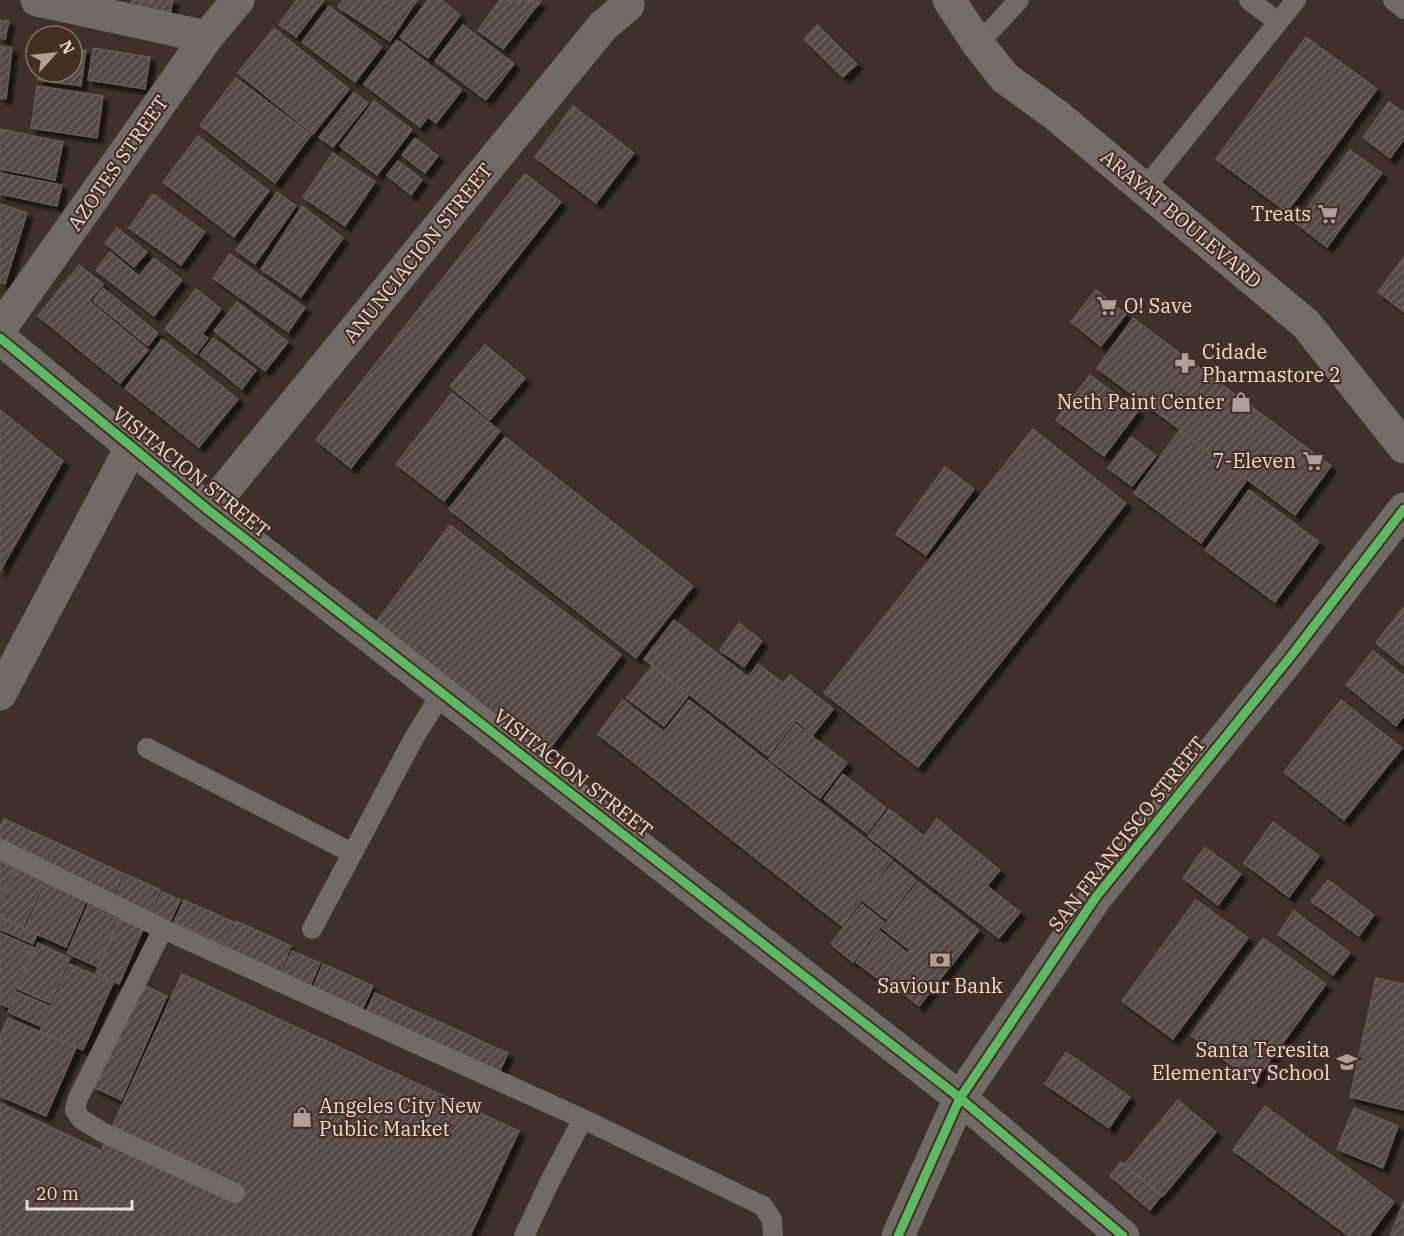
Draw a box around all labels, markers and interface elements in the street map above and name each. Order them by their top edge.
north arrow [24,24,84,84]
text: N [56,37,79,57]
street label: AZOTES STREET [61,90,174,236]
street label: ARAYAT BOULEVARD [1095,143,1268,294]
street label: ANUNCIACION STREET [337,157,499,348]
place label: Treats [1251,200,1311,227]
supermarket icon: Treats [1316,202,1340,226]
place label: O! Save [1124,292,1192,319]
supermarket icon: O! Save [1095,294,1119,318]
place label: Cidade Pharmastore 2 [1202,338,1341,388]
pharmacy icon: Cidade Pharmastore 2 [1173,351,1197,375]
place label: Neth Paint Center [1057,388,1224,415]
shop icon: Neth Paint Center [1229,390,1253,414]
street label: VISITACION STREET [107,400,276,544]
place label: 7-Eleven [1213,447,1296,474]
supermarket icon: 7-Eleven [1301,449,1325,473]
street label: VISITACION STREET [488,702,658,843]
street label: SAN FRANCISCO STREET [1042,730,1211,937]
bank icon: Saviour Bank [928,948,952,972]
place label: Saviour Bank [877,972,1003,999]
place label: Santa Teresita Elementary School [1152,1036,1330,1086]
school or university icon: Santa Teresita Elementary School [1335,1050,1359,1074]
place label: Angeles City New Public Market [319,1092,482,1142]
shop icon: Angeles City New Public Market [290,1105,314,1129]
scale bar [27,1173,132,1211]
text: 20 m [36,1182,79,1205]

